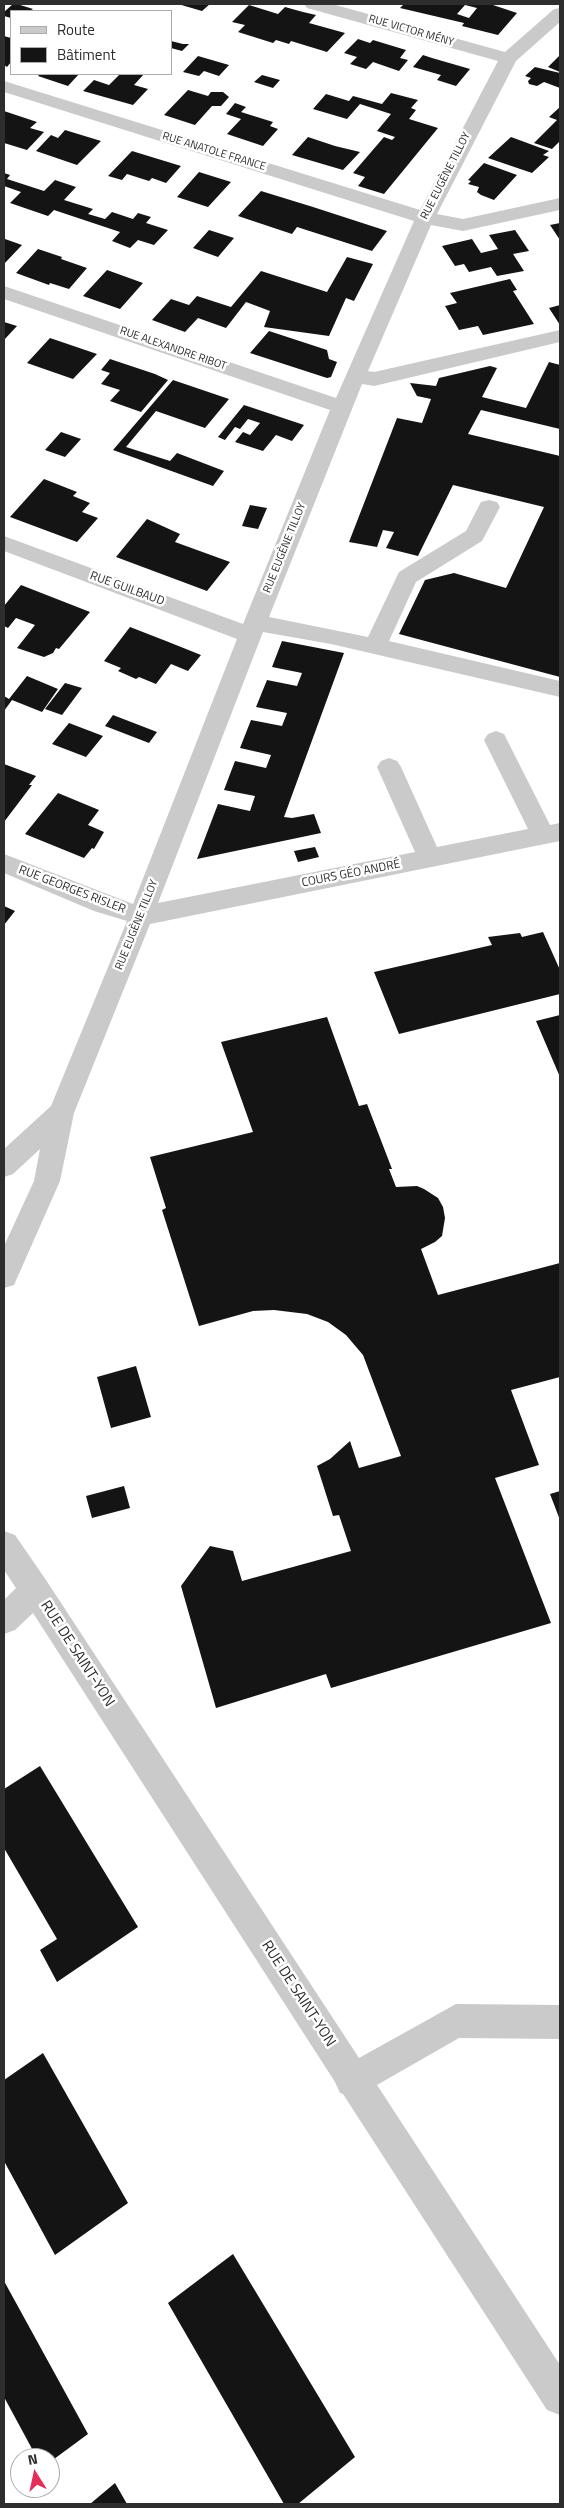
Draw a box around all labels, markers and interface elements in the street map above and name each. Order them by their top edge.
legend [10,10,172,75]
street label: RUE VICTOR MÉNY [367,13,455,49]
text: Route [57,18,95,41]
text: Bâtiment [57,43,116,66]
street label: RUE ANATOLE FRANCE [161,130,267,174]
street label: RUE EUGÈNE TILLOY [418,130,474,222]
street label: RUE ALEXANDRE RIBOT [118,325,228,373]
street label: RUE EUGÈNE TILLOY [261,501,309,595]
street label: RUE GUILBAUD [88,569,166,609]
street label: COURS GÉO ANDRÉ [300,857,402,891]
street label: RUE GEORGES RISLER [16,863,128,917]
street label: RUE EUGÈNE TILLOY [113,878,161,972]
street label: RUE DE SAINT-YON [36,1598,118,1710]
street label: RUE DE SAINT-YON [257,1938,339,2050]
north arrow [10,2448,60,2498]
text: N [26,2448,39,2470]

